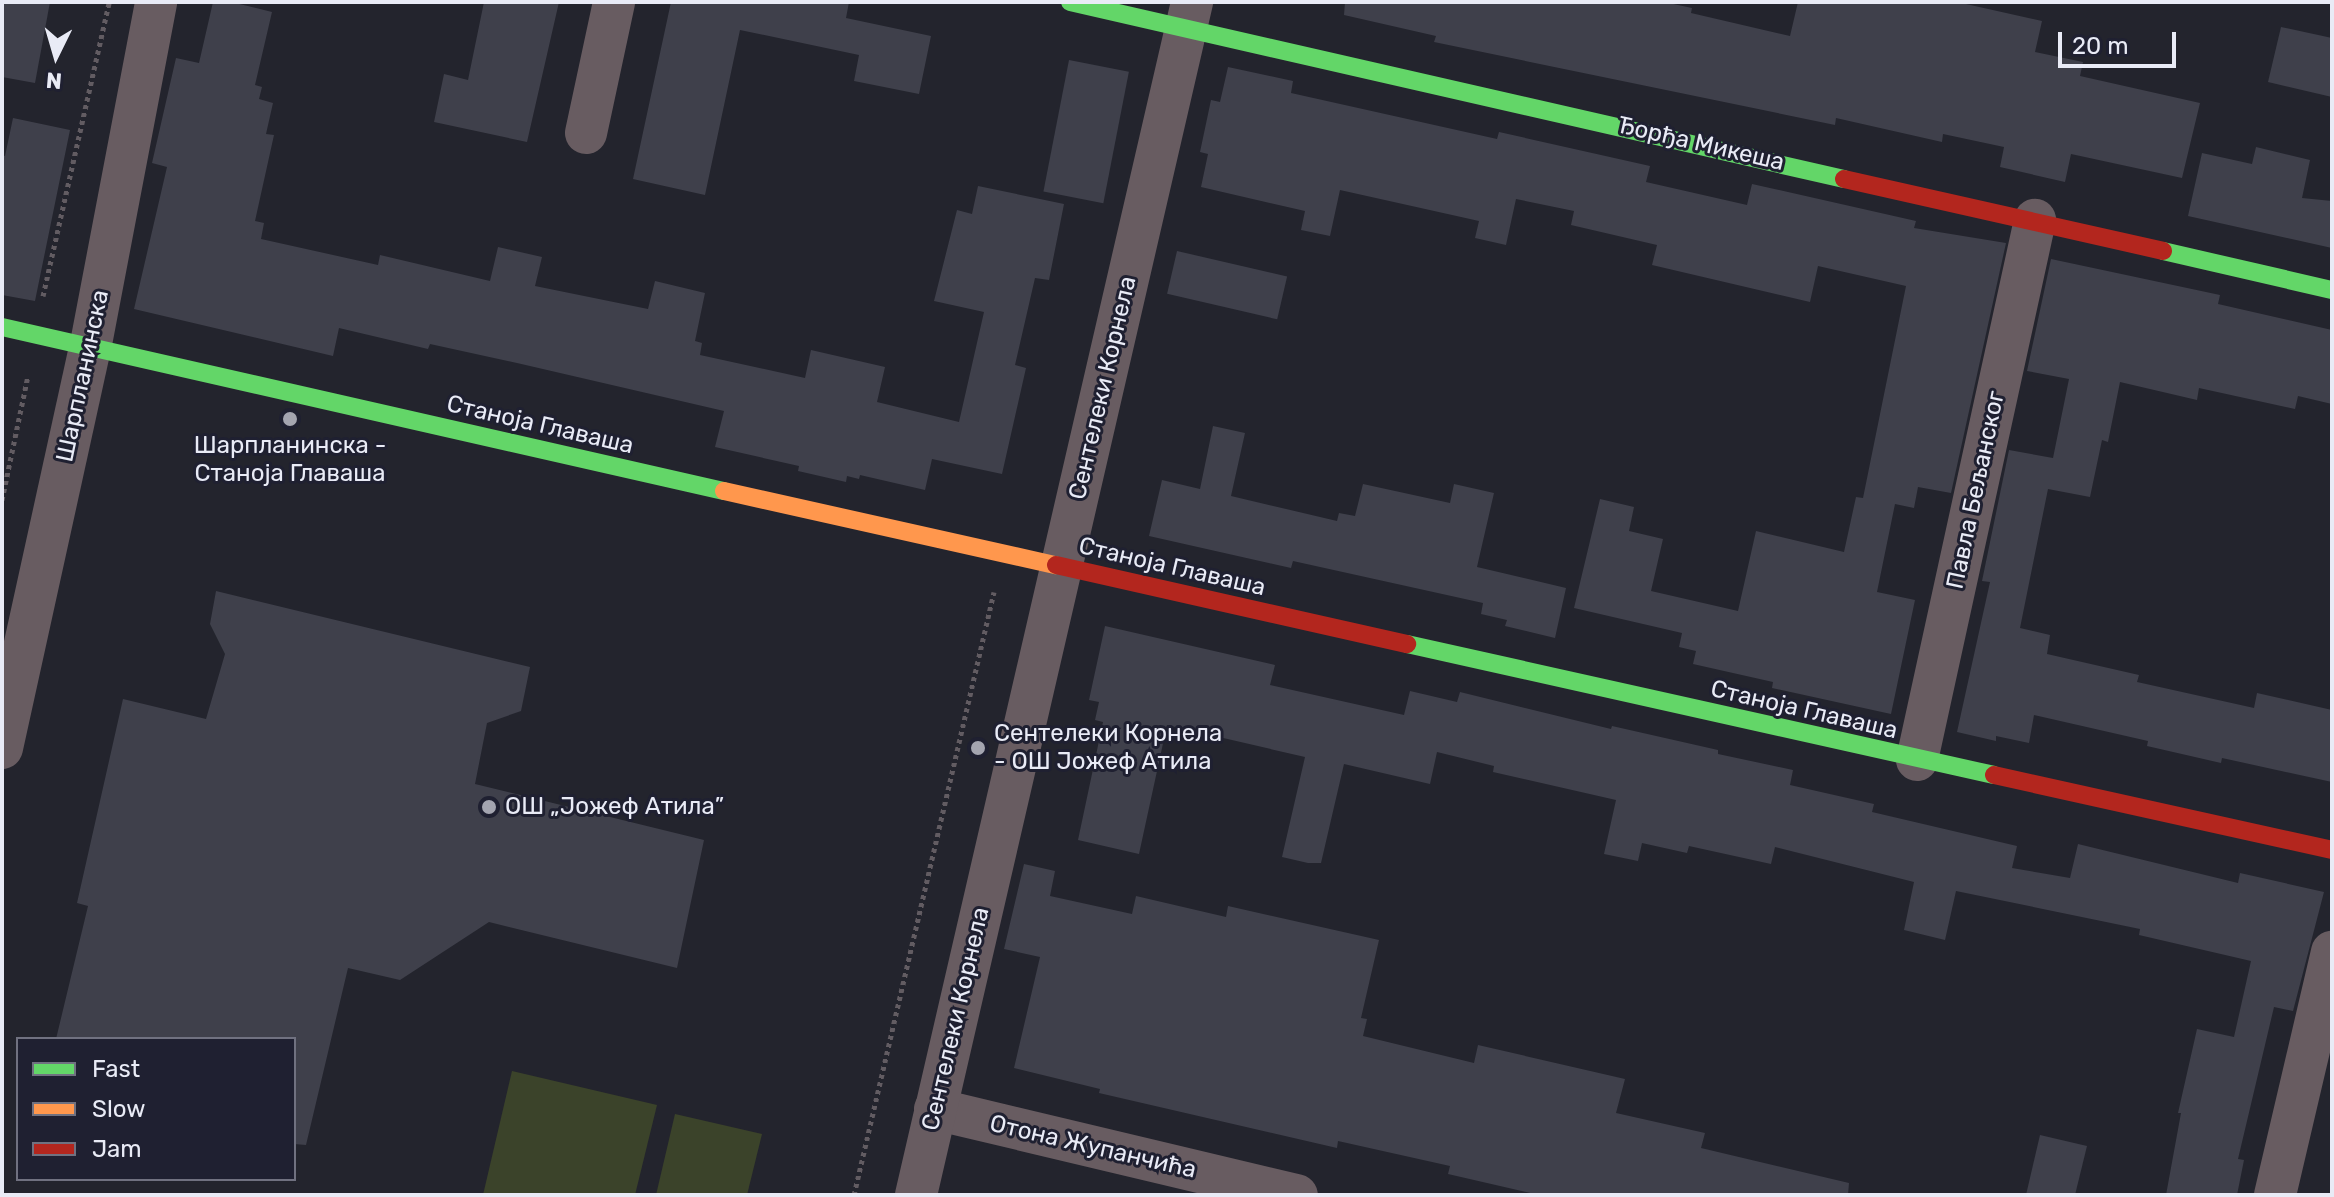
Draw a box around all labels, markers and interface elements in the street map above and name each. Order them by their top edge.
north arrow [16,16,96,96]
scale bar [2062,16,2180,66]
text: 20 m [2072,32,2129,60]
text: N [45,66,63,95]
street label: Ђорђа Микеша [1615,111,1787,177]
street label: Сентелеки Корнела [1063,274,1143,502]
street label: Шарпланинска [51,287,115,465]
street label: Павла Бељанског [1941,388,2011,592]
street label: Станоја Главаша [444,390,636,460]
marker: Шарпланинска - Станоја Главаша [281,410,299,428]
place label: Шарпланинска - Станоја Главаша [194,432,386,488]
street label: Станоја Главаша [1076,532,1268,602]
street label: Станоја Главаша [1708,675,1900,745]
place label: Сентелеки Корнела - ОШ Јожеф Атила [994,720,1222,776]
marker: Сентелеки Корнела - ОШ Јожеф Атила [969,739,987,757]
place label: ОШ „Јожеф Атила” [505,793,724,821]
marker: ОШ „Јожеф Атила” [480,798,498,816]
street label: Сентелеки Корнела [916,905,996,1133]
legend [16,1037,296,1181]
text: Fast [92,1055,140,1083]
text: Slow [92,1095,145,1123]
street label: Отона Жупанчића [987,1109,1199,1185]
text: Jam [92,1135,142,1163]

